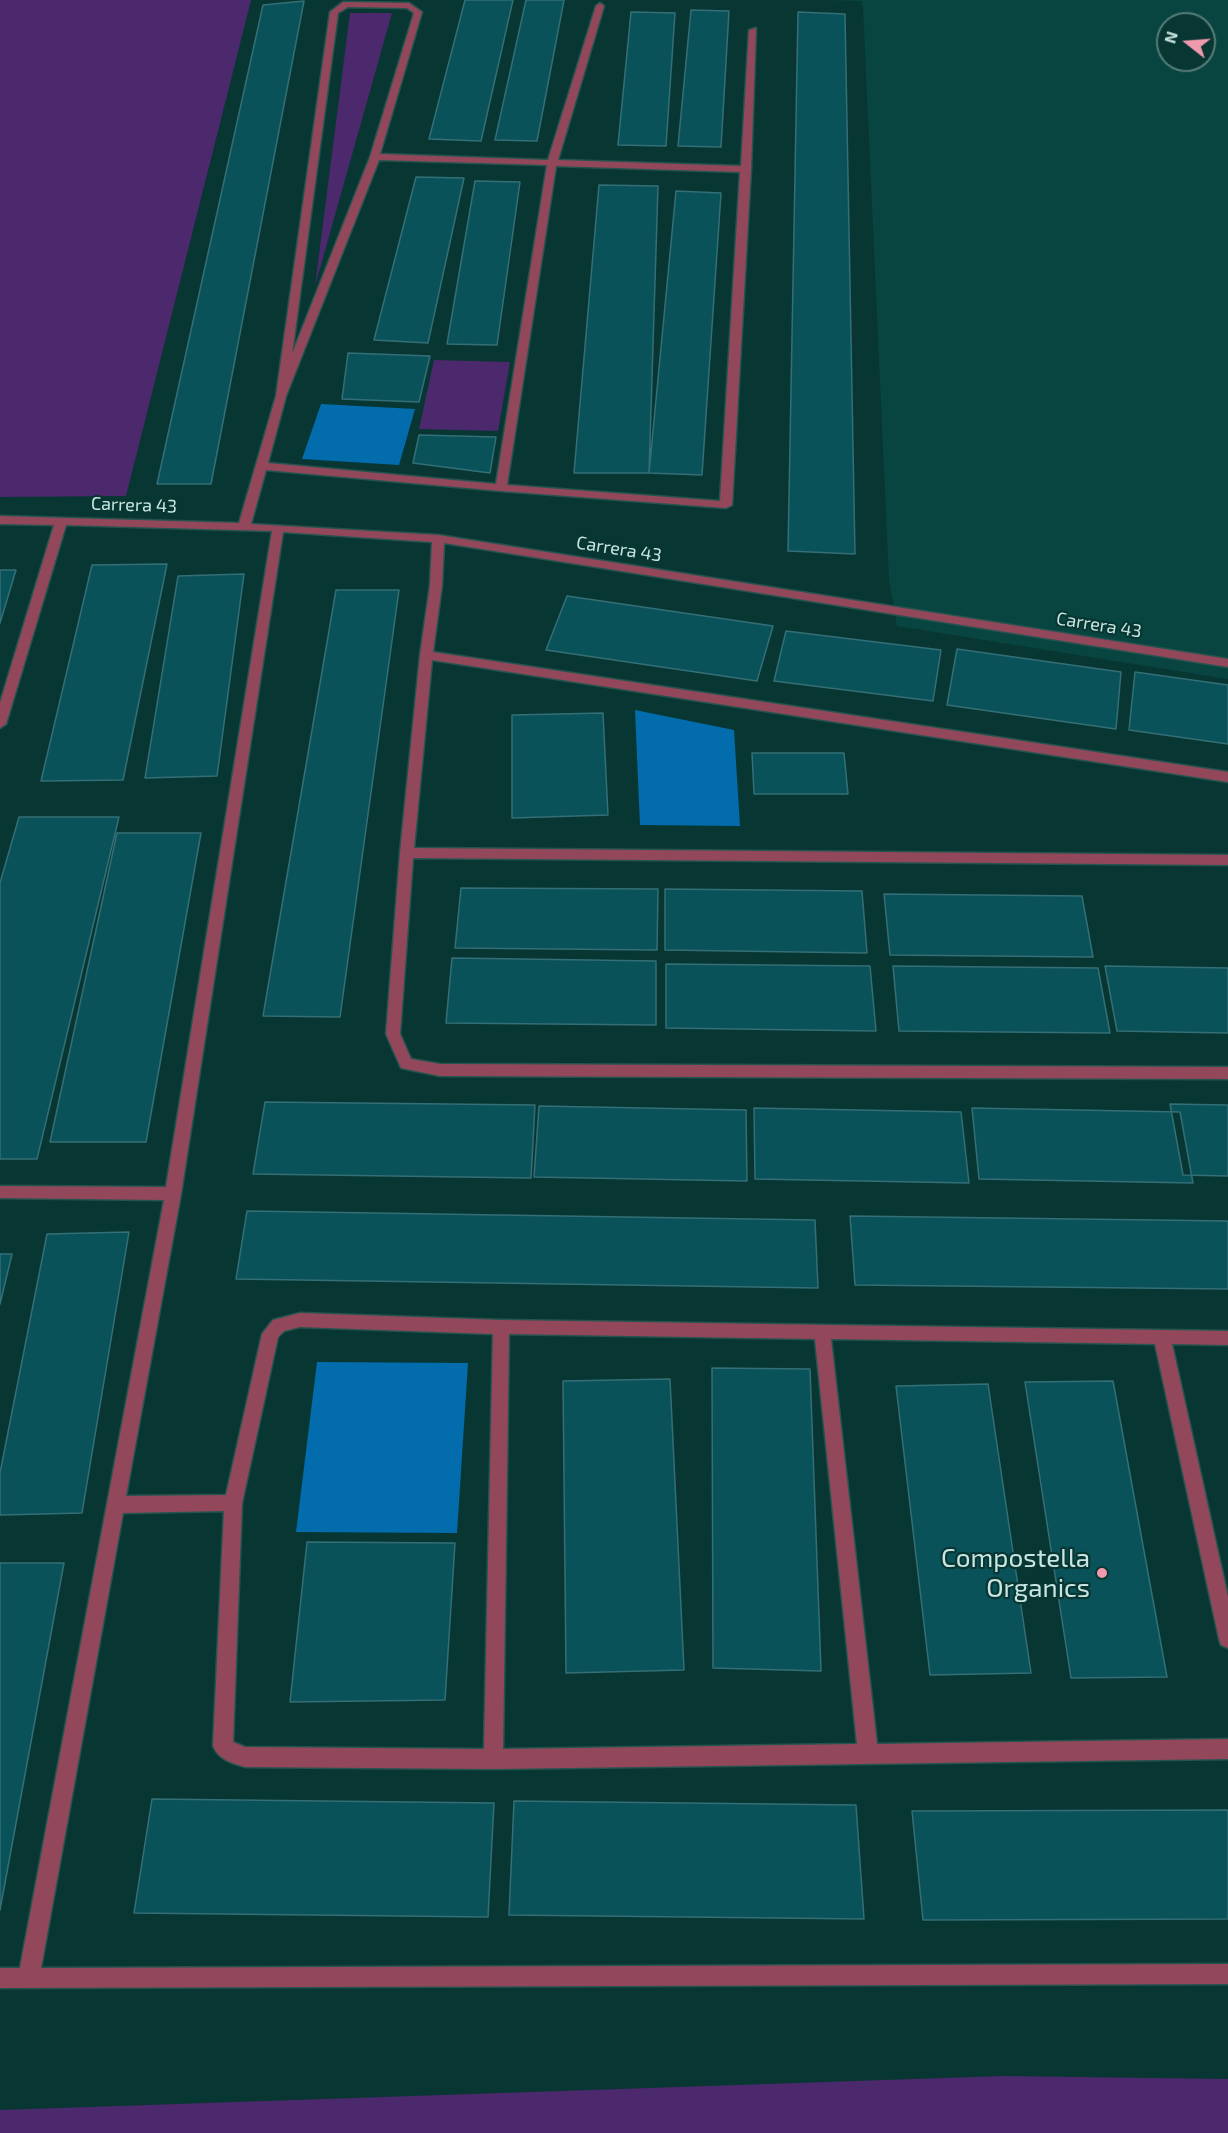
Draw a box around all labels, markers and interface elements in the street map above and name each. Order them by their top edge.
north arrow [1156,12,1216,72]
text: N [1159,29,1181,45]
street label: Carrera 43 [91,493,177,517]
street label: Carrera 43 [575,532,663,566]
street label: Carrera 43 [1055,608,1143,642]
place label: Compostella Organics [941,1542,1090,1604]
marker: Compostella Organics [1095,1566,1109,1580]

